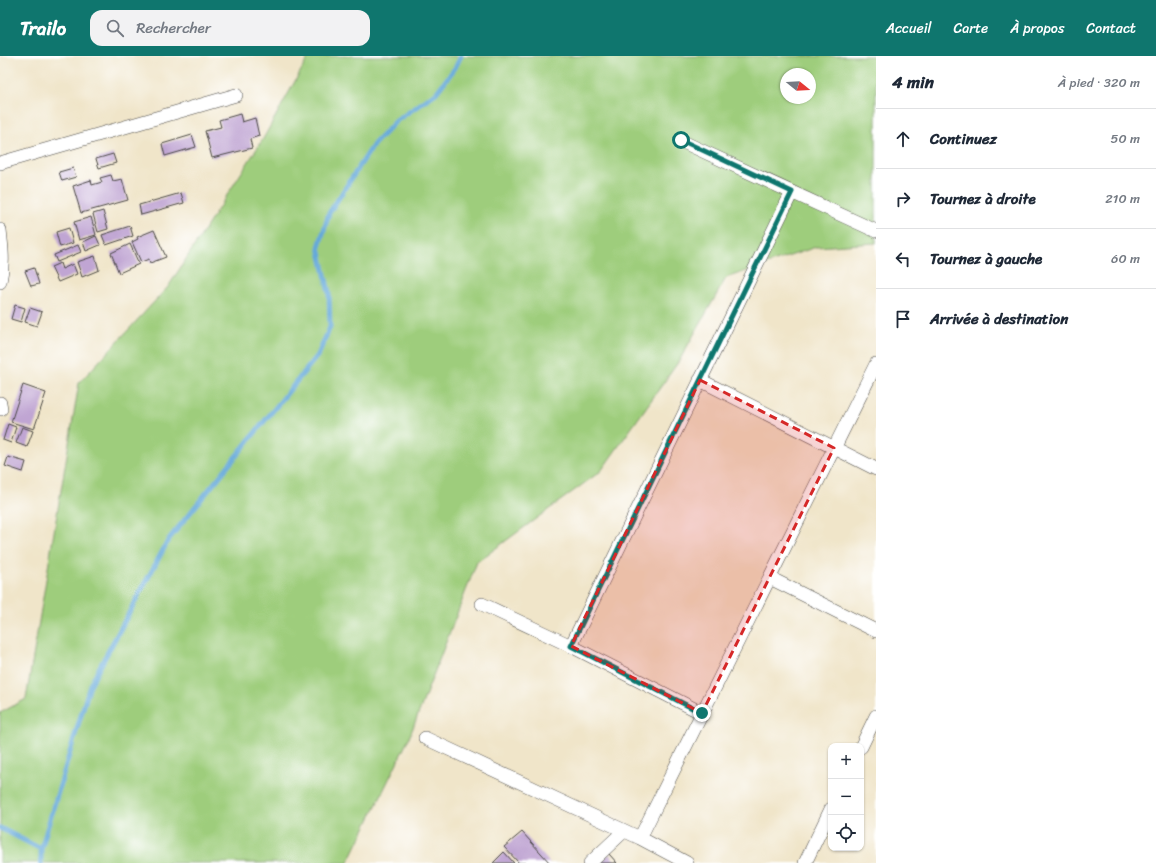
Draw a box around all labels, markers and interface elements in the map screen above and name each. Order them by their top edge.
search box [90,10,370,46]
text: Trailo [20,12,66,45]
text: Rechercher [136,15,211,41]
text: Accueil [886,16,932,41]
text: Carte [954,16,988,41]
text: À propos [1010,16,1064,41]
text: Contact [1086,16,1136,41]
icon: search [104,17,126,39]
text: 4 min [892,67,934,97]
north arrow [780,68,816,104]
text: À pied · 320 m [1058,71,1140,94]
text: Continuez [930,126,997,152]
text: 50 m [1110,127,1140,150]
icon: ahead [892,128,914,150]
route start [672,131,690,149]
text: Tournez à droite [930,186,1036,212]
text: 210 m [1105,187,1140,210]
icon: right [892,188,914,210]
text: Tournez à gauche [930,246,1042,272]
text: 60 m [1111,247,1140,270]
icon: left [892,248,914,270]
text: Arrivée à destination [930,306,1068,332]
icon: arrive [892,308,914,330]
route end [693,704,711,722]
map controls [828,743,864,851]
button: + [828,743,864,779]
button: − [828,779,864,815]
button: locate [828,815,864,851]

